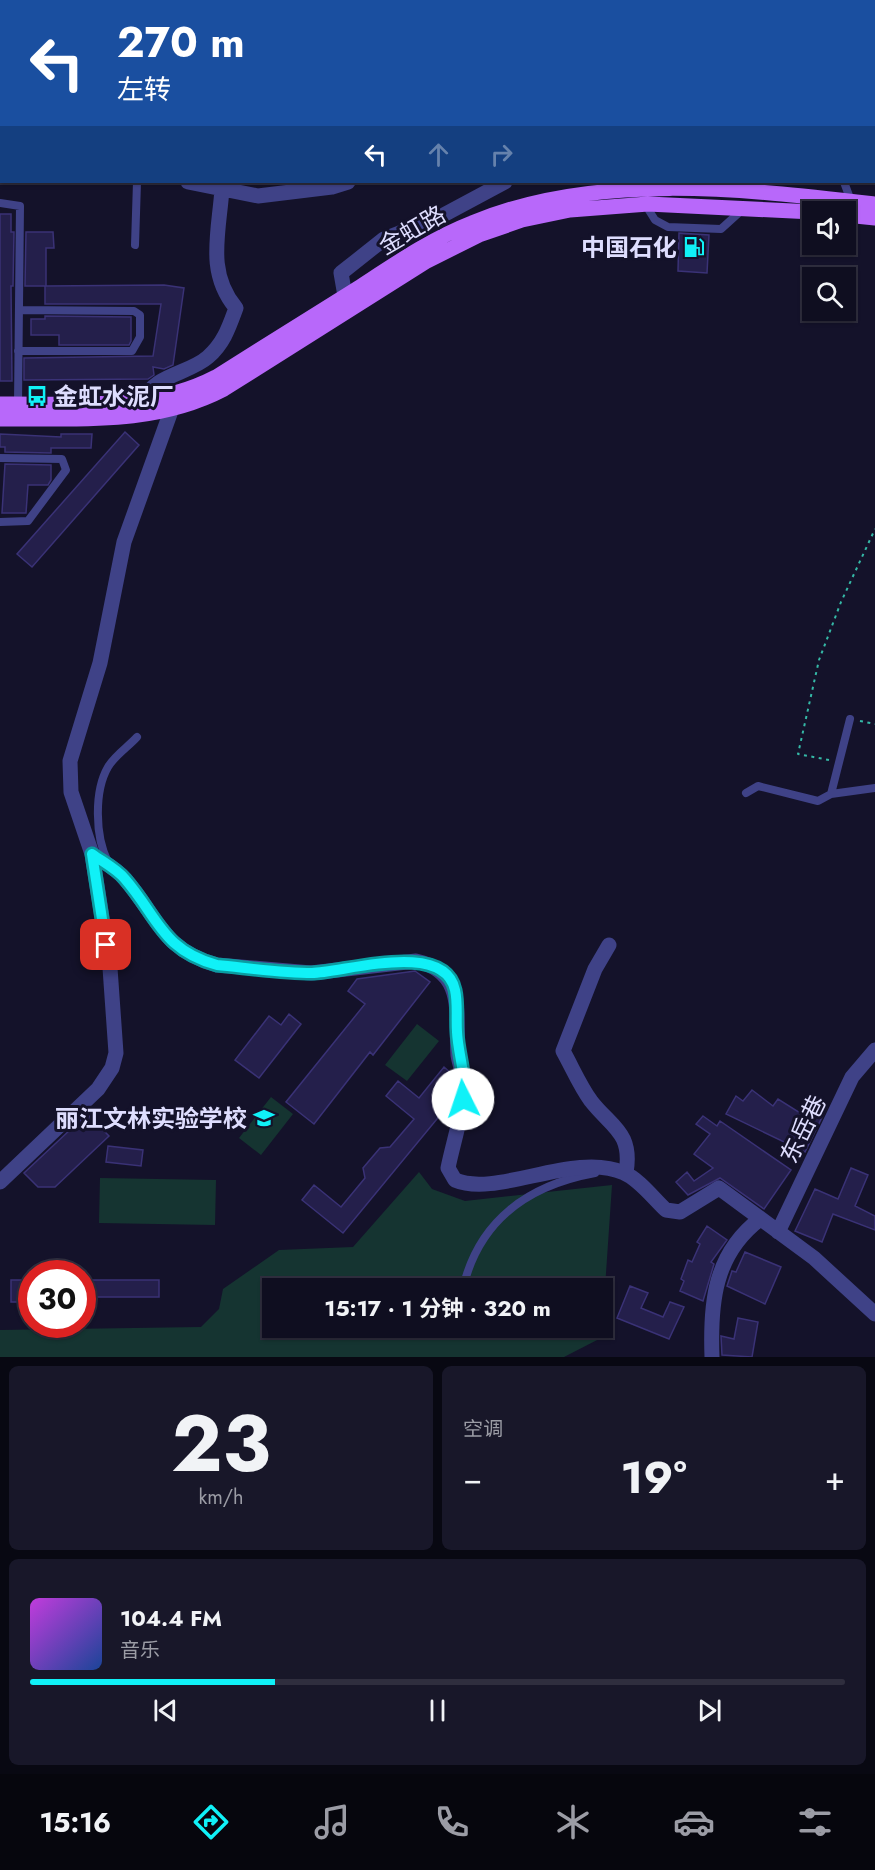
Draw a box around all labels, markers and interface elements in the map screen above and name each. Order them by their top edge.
text: 270 m [117,12,245,73]
icon: left [18,24,96,102]
text: 左转 [117,70,171,109]
icon: left [359,138,392,171]
icon: ahead [422,138,455,171]
icon: right [485,138,518,171]
street label: 金虹路 [372,197,452,263]
map controls [802,201,856,321]
button: sound [802,201,856,255]
place label: 中国石化 [581,230,677,265]
fuel station icon: 中国石化 [682,235,706,259]
button: search [802,267,856,321]
place label: 金虹水泥厂 [54,379,174,414]
bus stop icon: 金虹水泥厂 [25,384,49,408]
pin [80,919,131,970]
icon: arrive [89,928,122,961]
position arrow [431,1067,495,1131]
street label: 东岳巷 [771,1089,835,1169]
place label: 丽江文林实验学校 [55,1101,247,1136]
school or university icon: 丽江文林实验学校 [252,1106,276,1130]
speed limit sign: 30 [18,1260,96,1338]
text: 15:17 · 1 分钟 · 320 m [324,1292,551,1324]
text: 23 [171,1388,271,1500]
text: 空调 [463,1415,503,1444]
text: 19° [620,1445,687,1510]
text: − [463,1455,482,1502]
text: + [825,1455,845,1502]
text: km/h [198,1483,244,1512]
text: 104.4 FM [120,1602,222,1634]
text: 音乐 [120,1636,160,1665]
icon: previous [149,1694,182,1727]
icon: pause [421,1694,454,1727]
icon: next [693,1694,726,1727]
icon: directions [190,1801,232,1843]
icon: music [311,1801,353,1843]
icon: phone [431,1801,473,1843]
icon: climate [552,1801,594,1843]
icon: car [673,1801,715,1843]
icon: filters [794,1801,836,1843]
text: 15:16 [39,1803,111,1842]

